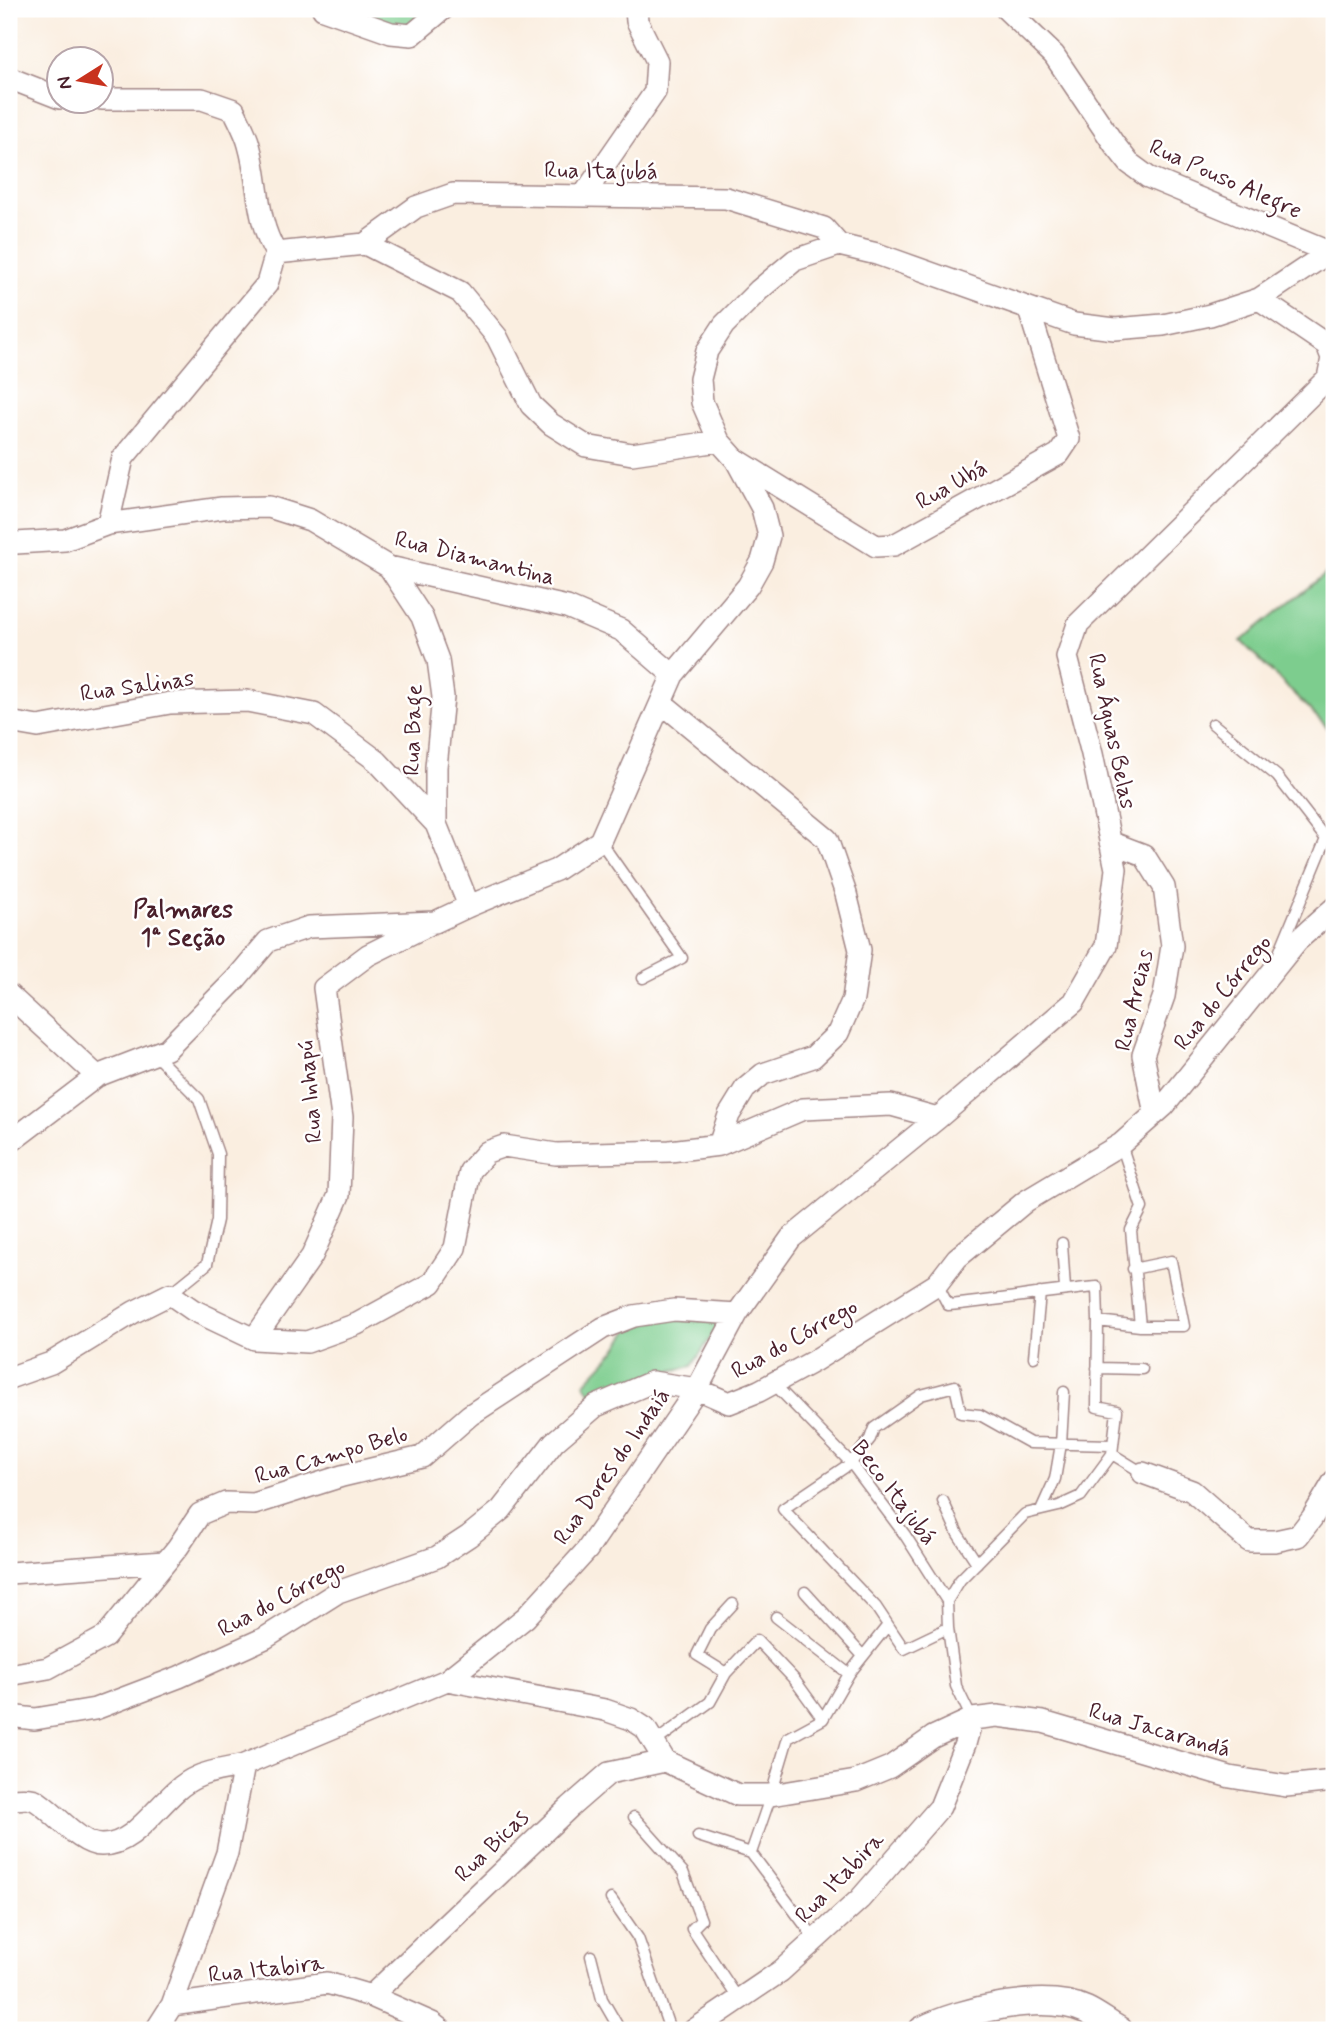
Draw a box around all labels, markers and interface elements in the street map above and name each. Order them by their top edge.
north arrow [46,46,116,116]
text: N [51,74,78,92]
street label: Rua Pouso Alegre [1143,133,1306,229]
street label: Rua Itajubá [544,156,658,188]
street label: Rua Ubá [911,454,993,518]
street label: Rua Diamantina [391,525,558,593]
street label: Rua Águas Belas [1080,651,1142,812]
street label: Rua Salinas [78,664,196,710]
street label: Rua Bage [397,684,433,776]
district label: Palmares 1ª Seção [133,895,233,954]
street label: Rua do Córrego [1168,929,1281,1059]
street label: Rua Areias [1109,947,1161,1054]
street label: Rua Inhapú [292,1039,330,1144]
street label: Rua do Córrego [726,1293,865,1389]
street label: Rua Dores do Indaiá [547,1383,678,1551]
street label: Rua Campo Belo [252,1420,412,1492]
street label: Beco Itajubá [844,1434,943,1552]
street label: Rua do Córrego [213,1553,352,1647]
street label: Rua Jacarandá [1085,1696,1234,1765]
street label: Rua Bicas [449,1803,536,1889]
street label: Rua Itabira [789,1826,892,1931]
street label: Rua Itabira [207,1949,326,1991]

